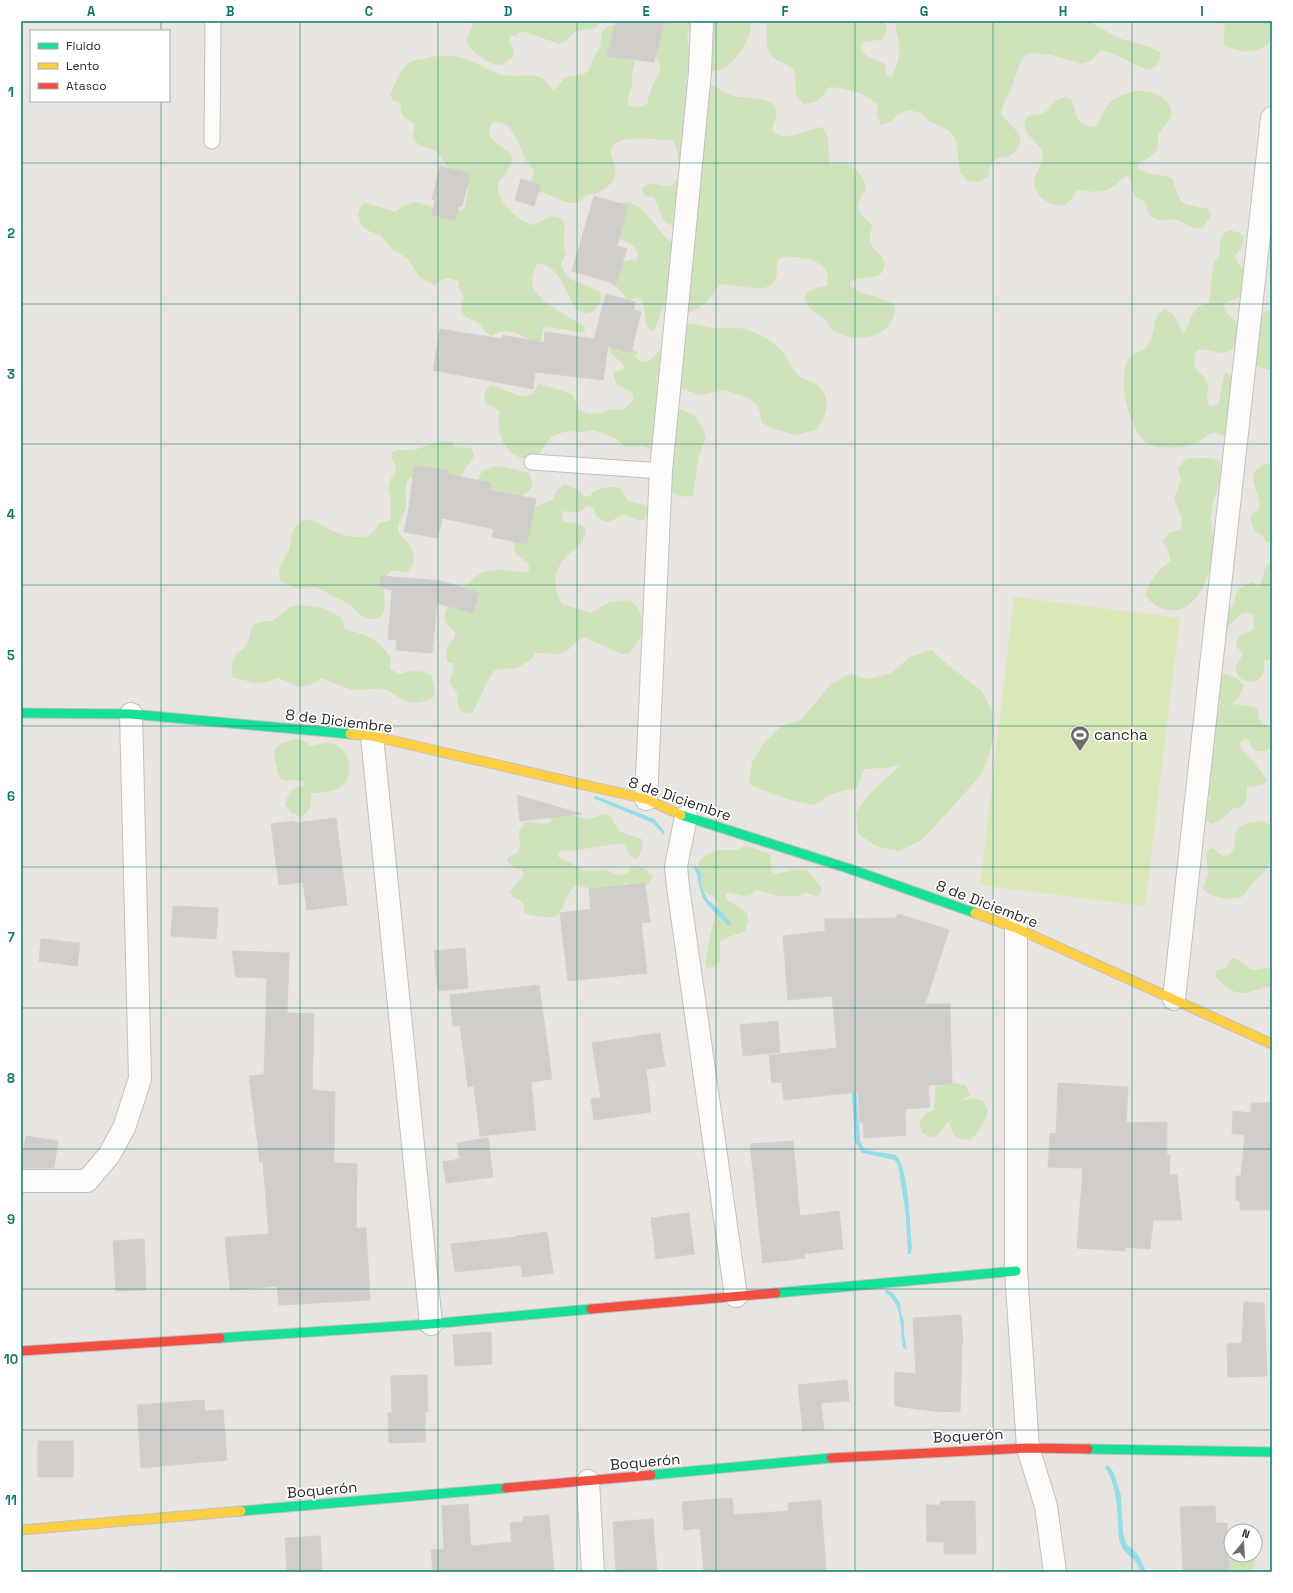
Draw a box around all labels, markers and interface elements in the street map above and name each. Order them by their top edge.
text: A [87,3,96,20]
text: B [226,3,235,20]
text: C [365,3,373,20]
text: D [504,3,513,20]
text: E [642,3,650,20]
text: F [782,3,789,20]
text: G [920,3,928,20]
text: H [1059,3,1067,20]
text: I [1200,3,1204,20]
legend [30,30,170,102]
text: Fluido [66,38,101,54]
text: Lento [66,58,100,74]
text: Atasco [66,78,107,94]
text: 1 [8,84,14,101]
text: 2 [7,225,15,242]
text: 3 [7,366,15,383]
text: 4 [7,506,15,523]
text: 5 [7,647,15,664]
street label: 8 de Diciembre [285,705,394,737]
sports icon: cancha [1069,724,1091,752]
place label: cancha [1094,725,1148,744]
street label: 8 de Diciembre [626,772,734,825]
text: 6 [7,788,15,805]
street label: 8 de Diciembre [934,875,1041,932]
text: 7 [7,929,15,946]
text: 8 [7,1070,15,1087]
text: 9 [7,1211,15,1228]
text: 10 [4,1351,18,1368]
street label: Boquerón [932,1424,1004,1447]
street label: Boquerón [609,1449,681,1474]
street label: Boquerón [286,1477,358,1502]
text: 11 [5,1492,17,1509]
north arrow [1223,1523,1263,1563]
text: N [1240,1526,1252,1541]

